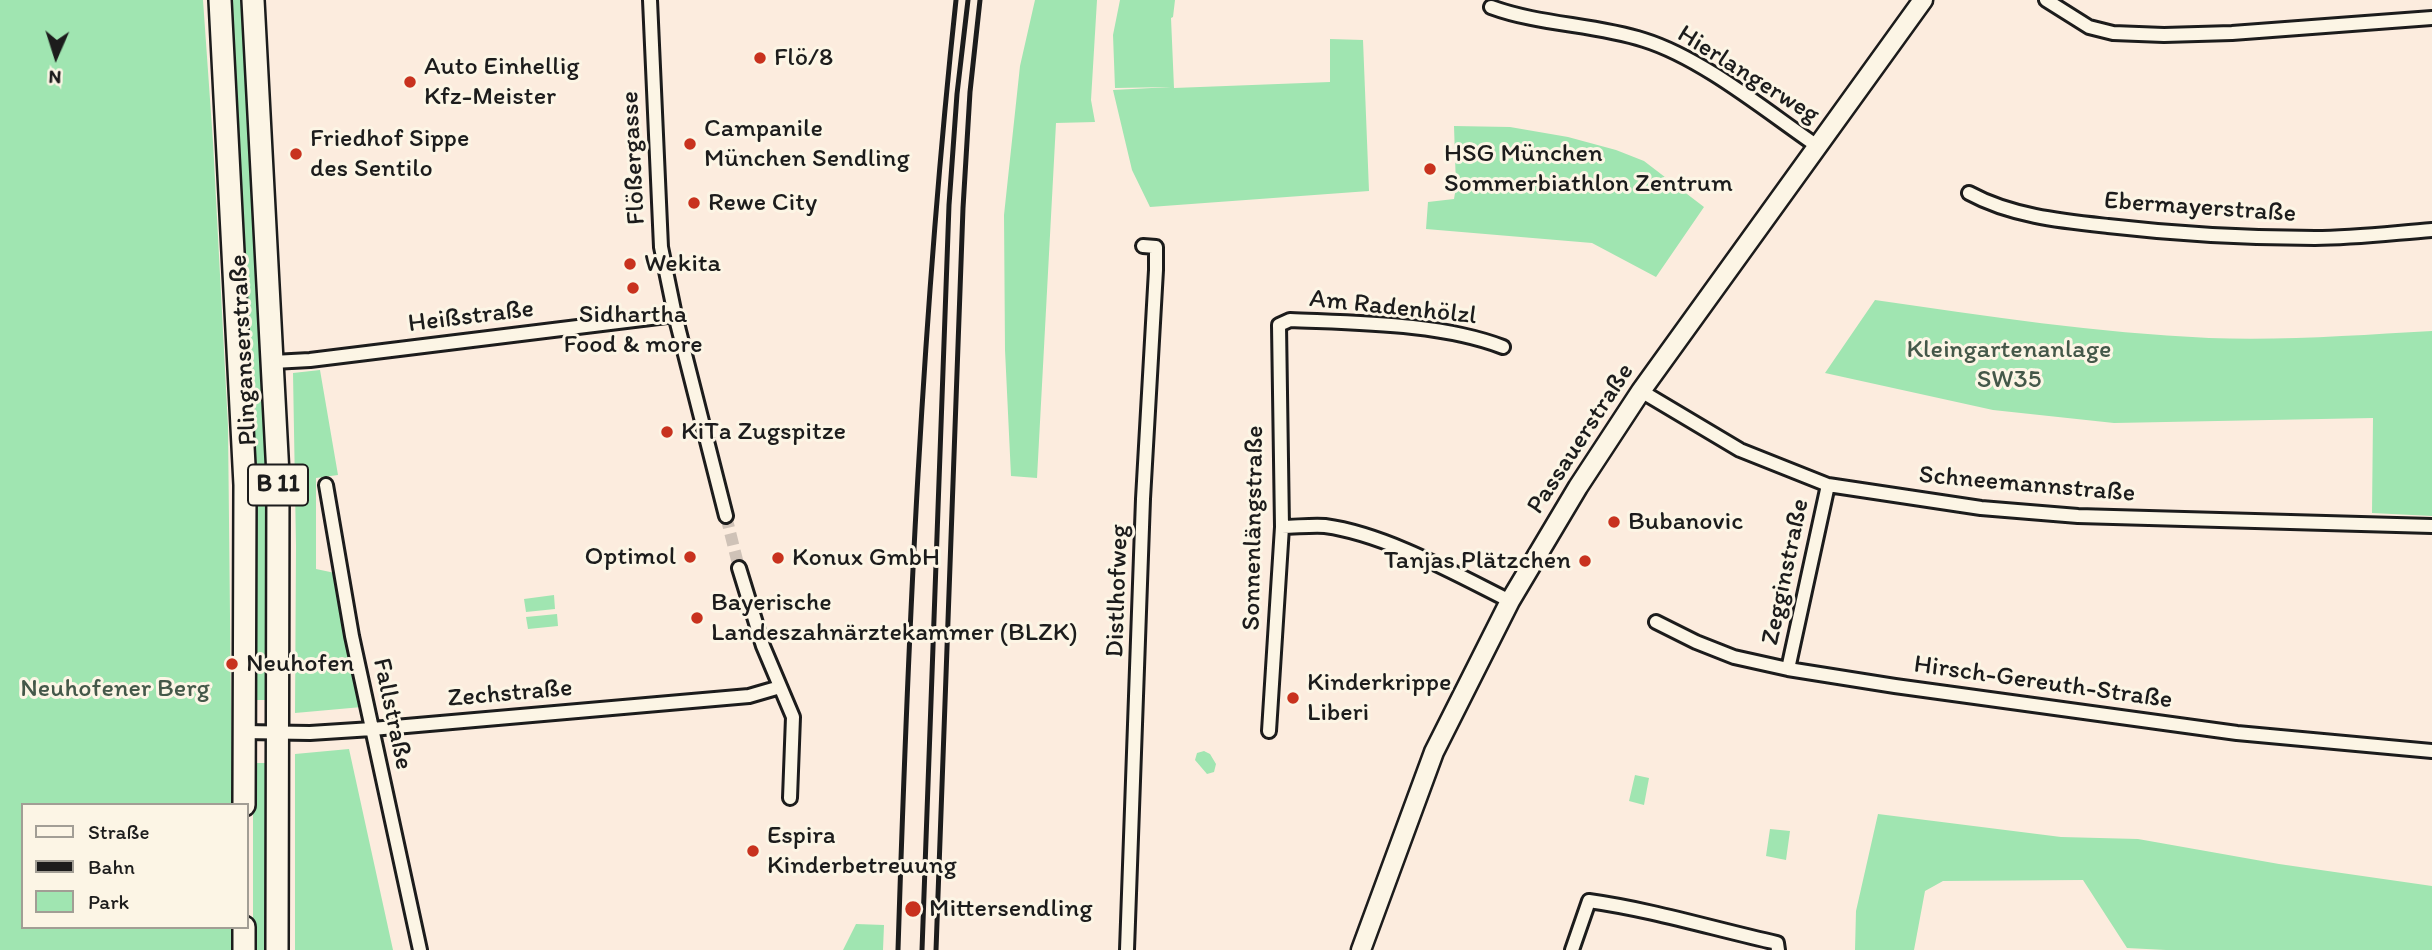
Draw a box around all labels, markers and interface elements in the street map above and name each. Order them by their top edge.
street label: Hierlangerweg [1671,19,1825,131]
north arrow [21,21,91,91]
place label: Flö/8 [774,42,833,74]
marker: Flö/8 [752,50,768,66]
place label: Auto Einhellig Kfz-Meister [424,51,579,112]
text: N [48,66,62,89]
marker: Auto Einhellig Kfz-Meister [402,74,418,90]
street label: Flößergasse [615,90,653,226]
place label: Campanile München Sendling [704,113,910,174]
place label: Friedhof Sippe des Sentilo [310,123,469,184]
marker: Campanile München Sendling [682,136,698,152]
place label: HSG München Sommerbiathlon Zentrum [1444,138,1733,200]
marker: Friedhof Sippe des Sentilo [288,146,304,162]
marker: HSG München Sommerbiathlon Zentrum [1422,161,1438,177]
street label: Ebermayerstraße [2103,186,2297,230]
place label: Rewe City [708,187,817,219]
marker: Rewe City [686,195,702,211]
place label: Wekita [644,248,721,280]
street label: Plinganserstraße [223,254,265,446]
marker: Wekita [622,256,638,272]
marker: Sidhartha Food & more [625,280,641,296]
street label: Am Radenhölzl [1308,284,1478,332]
street label: Heißstraße [406,294,536,340]
place label: Sidhartha Food & more [563,299,703,360]
park label: Kleingartenanlage SW35 [1907,334,2111,396]
street label: Passauerstraße [1521,358,1641,520]
place label: KiTa Zugspitze [681,416,846,448]
marker: KiTa Zugspitze [659,424,675,440]
street label: Sonnenlängstraße [1237,425,1271,631]
street label: Schneemannstraße [1918,460,2136,510]
road number: B 11 [248,464,308,506]
street label: Zegginstraße [1755,496,1817,648]
place label: Bubanovic [1628,506,1743,538]
marker: Bubanovic [1606,514,1622,530]
street label: Distlhofweg [1100,524,1136,658]
place label: Optimol [585,541,676,573]
place label: Konux GmbH [792,542,940,574]
place label: Tanjas Plätzchen [1384,545,1571,577]
marker: Optimol [682,549,698,565]
marker: Konux GmbH [770,550,786,566]
marker: Tanjas Plätzchen [1577,553,1593,569]
place label: Bayerische Landeszahnärztekammer (BLZK) [711,587,1078,648]
marker: Bayerische Landeszahnärztekammer (BLZK) [689,610,705,626]
place label: Neuhofen [246,648,354,680]
street label: Hirsch-Gereuth-Straße [1912,649,2174,717]
street label: Fallstraße [365,655,419,773]
marker: Neuhofen [224,656,240,672]
place label: Kinderkrippe Liberi [1307,667,1451,728]
park label: Neuhofener Berg [20,673,210,705]
street label: Zechstraße [446,673,574,715]
marker: Kinderkrippe Liberi [1285,690,1301,706]
legend [21,803,248,929]
text: Straße [88,819,149,844]
place label: Espira Kinderbetreuung [767,820,957,882]
marker: Espira Kinderbetreuung [745,843,761,859]
text: Bahn [88,854,135,879]
text: Park [88,889,129,914]
place label: Mittersendling [929,893,1093,925]
marker: Mittersendling [903,899,923,919]

